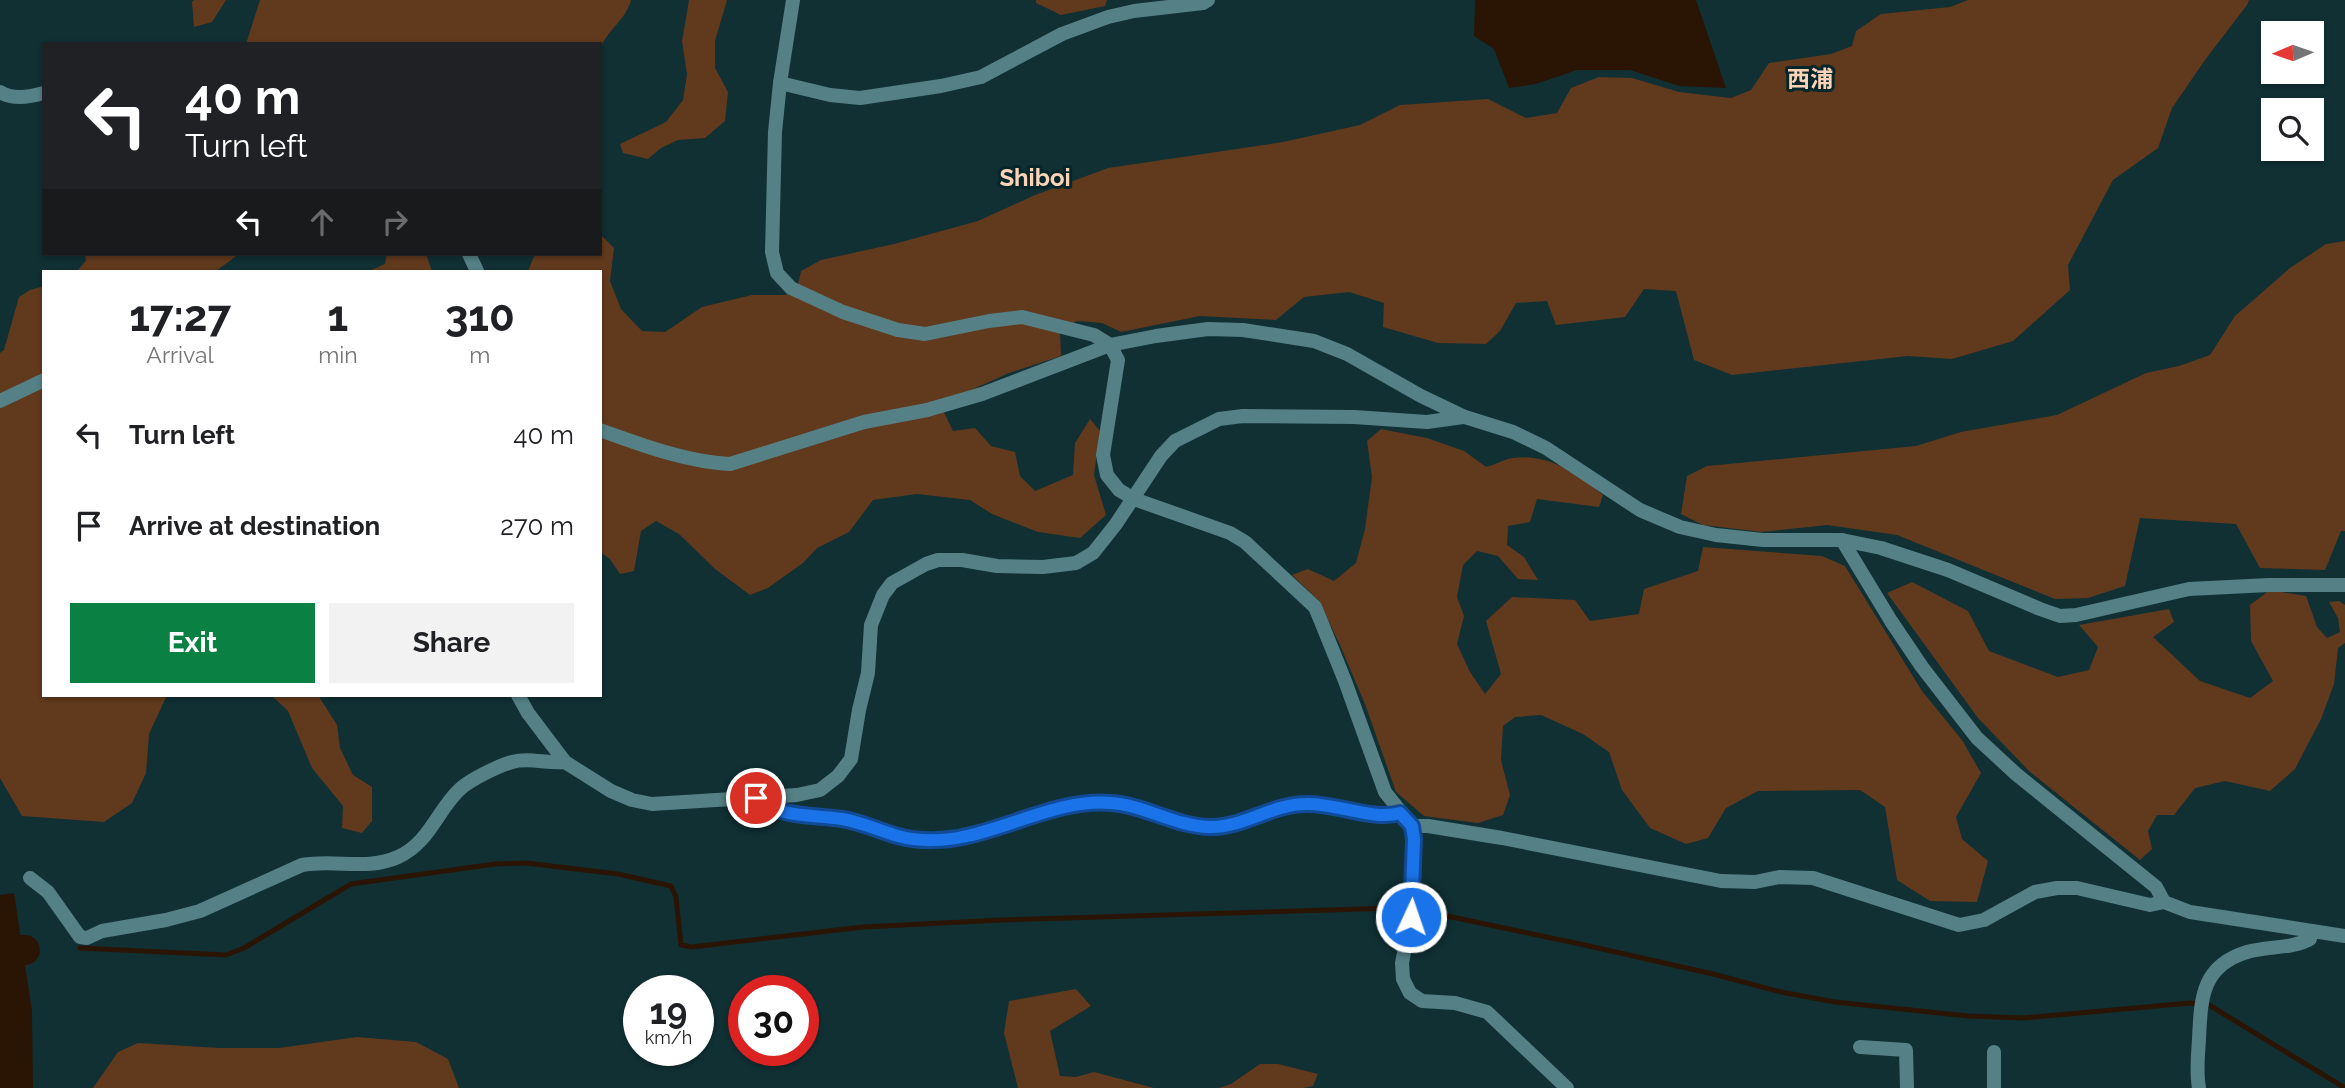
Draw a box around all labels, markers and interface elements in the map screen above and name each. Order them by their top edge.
north arrow [2261,21,2324,84]
map controls [2261,21,2324,161]
district label: 西浦 [1787,65,1833,92]
text: 40 m [185,68,300,125]
icon: left [70,70,161,161]
button: search [2261,98,2324,161]
text: Turn left [185,127,307,164]
district label: Shiboi [999,163,1071,192]
icon: left [230,203,268,241]
icon: ahead [303,203,341,241]
icon: right [376,203,414,241]
text: 17:27 [129,292,231,341]
text: 1 [328,292,348,341]
text: 310 [445,292,515,341]
text: Arrival [146,341,214,368]
text: min [318,341,358,368]
text: m [469,341,490,368]
icon: left [70,416,108,454]
text: Turn left [129,420,235,450]
text: 40 m [513,420,574,450]
icon: arrive [70,507,108,545]
text: Arrive at destination [129,511,380,541]
text: 270 m [500,511,574,541]
button: Exit [70,603,315,683]
button: Share [329,603,574,683]
pin [726,768,786,828]
icon: arrive [737,779,775,817]
position arrow [1374,880,1448,954]
speed limit sign: 30 [728,975,819,1066]
text: 19 [650,991,687,1032]
text: km/h [645,1027,692,1048]

